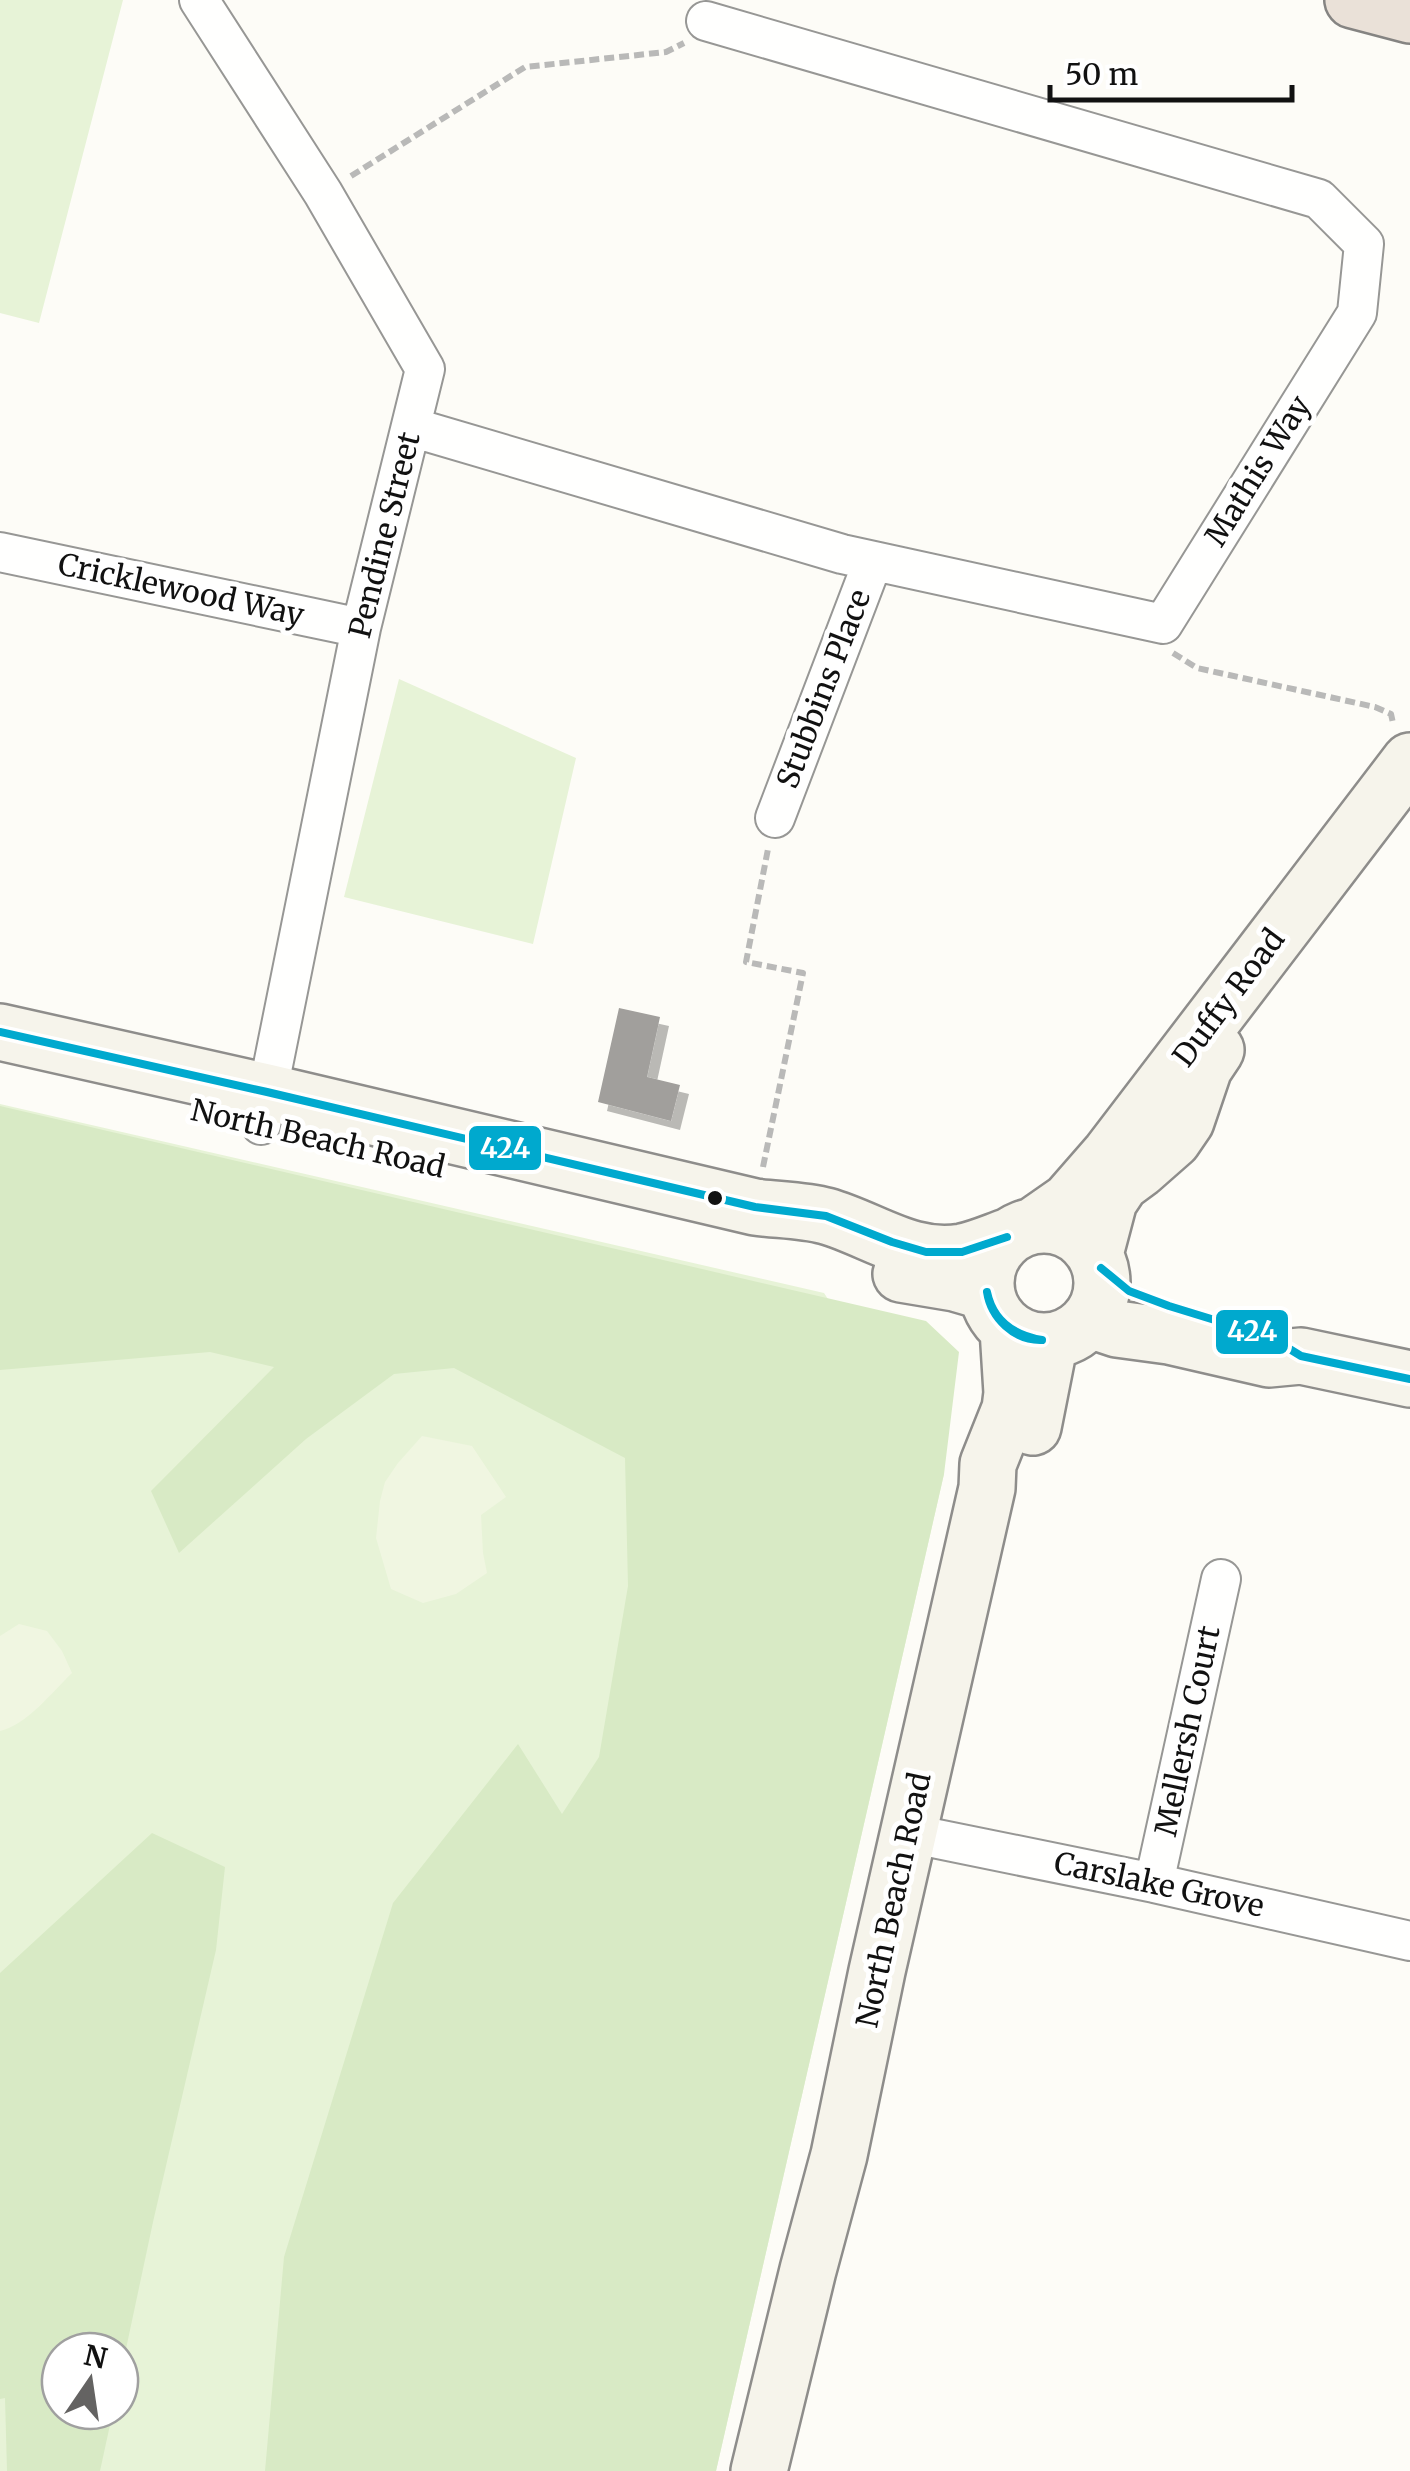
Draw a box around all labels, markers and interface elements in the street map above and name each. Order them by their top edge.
scale bar [1050,40,1292,102]
text: 50 m [1065,55,1138,93]
street label: Mathis Way [1196,388,1319,553]
street label: Pendine Street [340,428,428,642]
street label: Cricklewood Way [55,544,308,634]
street label: Stubbins Place [768,584,878,793]
street label: Duffy Road [1164,921,1292,1074]
street label: North Beach Road [188,1090,449,1186]
line badge: 424 [467,1124,543,1172]
text: 424 [480,1130,530,1166]
unlabelled marker [705,1188,725,1208]
line badge: 424 [1214,1308,1290,1356]
text: 424 [1227,1313,1277,1349]
street label: Mellersh Court [1146,1622,1228,1839]
street label: North Beach Road [847,1769,939,2031]
street label: Carslake Grove [1051,1843,1268,1925]
north arrow [40,2331,140,2431]
text: N [81,2337,110,2377]

